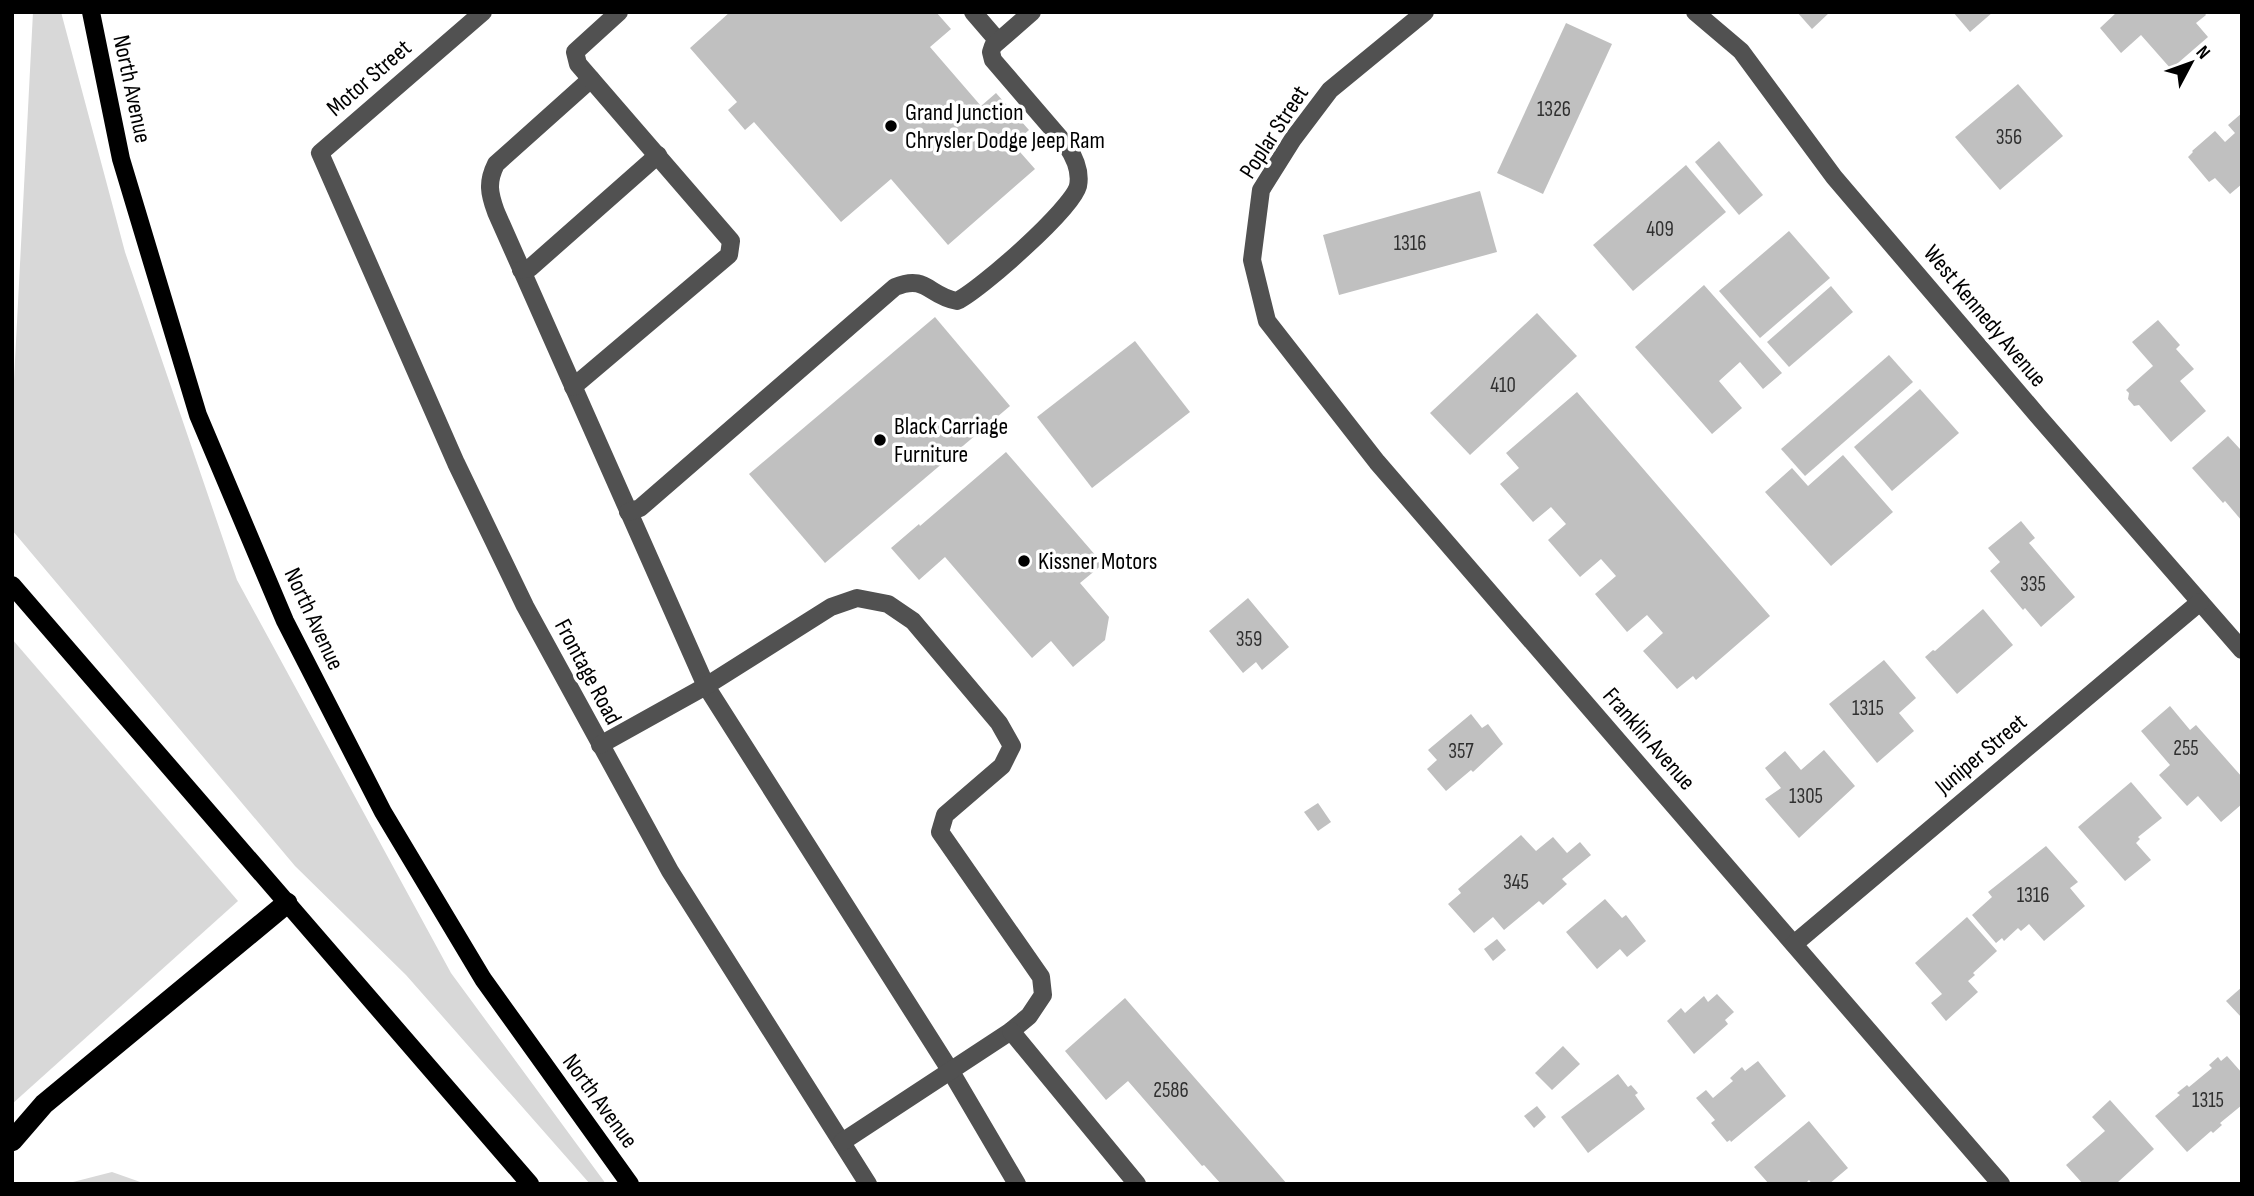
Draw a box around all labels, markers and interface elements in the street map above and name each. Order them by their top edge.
north arrow [2156,28,2226,98]
street label: North Avenue [106,32,158,146]
street label: Motor Street [321,33,417,123]
text: N [2191,41,2215,64]
street label: Poplar Street [1233,80,1315,184]
house number: 1326 [1537,97,1571,122]
place label: Grand Junction Chrysler Dodge Jeep Ram [905,98,1105,155]
marker: Grand Junction Chrysler Dodge Jeep Ram [883,118,899,134]
house number: 356 [1996,125,2022,150]
house number: 409 [1646,217,1674,242]
house number: 1316 [1394,231,1426,256]
street label: West Kennedy Avenue [1917,239,2053,393]
house number: 410 [1490,373,1516,398]
place label: Black Carriage Furniture [894,412,1008,469]
marker: Black Carriage Furniture [872,432,888,448]
place label: Kissner Motors [1038,547,1157,576]
marker: Kissner Motors [1016,553,1032,569]
street label: North Avenue [278,563,350,675]
house number: 335 [2020,572,2046,597]
street label: Frontage Road [548,614,628,730]
house number: 359 [1236,627,1262,652]
street label: Franklin Avenue [1597,682,1701,796]
house number: 1315 [1852,696,1884,721]
street label: Juniper Street [1929,707,2033,801]
house number: 255 [2173,736,2199,761]
house number: 357 [1448,739,1474,764]
house number: 1305 [1789,784,1823,809]
house number: 345 [1503,870,1529,895]
house number: 1316 [2017,883,2049,908]
street label: North Avenue [556,1048,644,1154]
house number: 2586 [1153,1078,1189,1103]
house number: 1315 [2192,1088,2224,1113]

